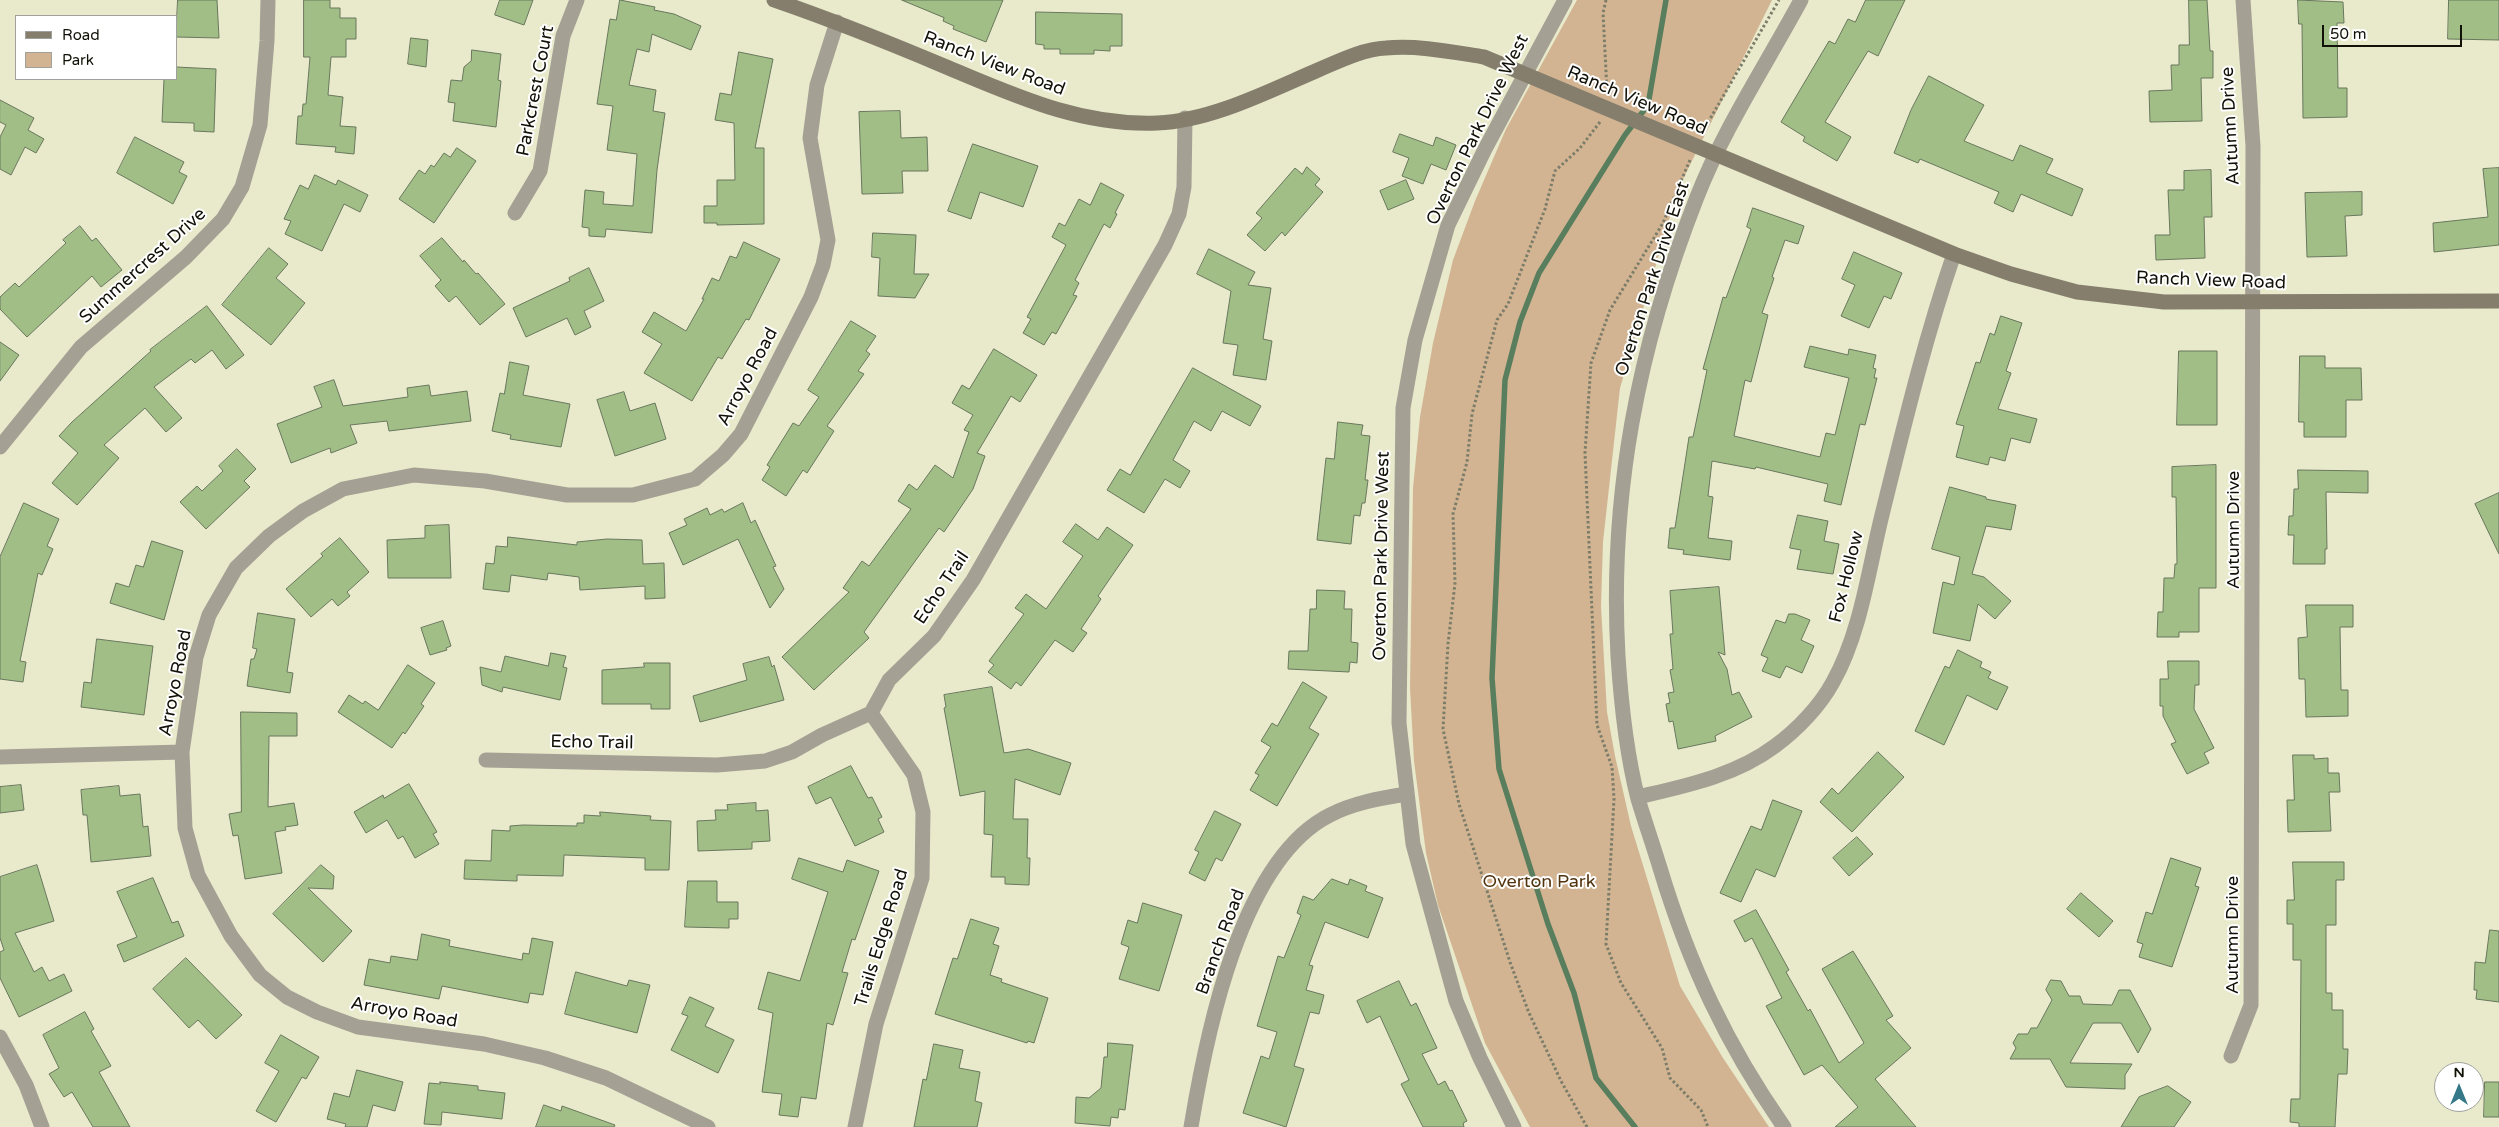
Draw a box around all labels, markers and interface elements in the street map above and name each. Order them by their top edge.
legend [15,15,178,80]
scale bar [2324,15,2464,47]
street label: Parkcrest Court [513,24,559,158]
text: 50 m [2330,25,2367,43]
text: Road [62,26,100,44]
street label: Ranch View Road [920,27,1068,101]
street label: Overton Park Drive West [1422,31,1534,229]
text: Park [62,51,94,69]
street label: Ranch View Road [1564,62,1710,140]
street label: Autumn Drive [2217,66,2245,186]
street label: Overton Park Drive East [1611,179,1695,379]
street label: Summercrest Drive [75,204,211,328]
street label: Ranch View Road [2136,268,2286,294]
street label: Arroyo Road [713,324,783,430]
street label: Overton Park Drive West [1369,451,1395,661]
street label: Autumn Drive [2223,471,2245,589]
street label: Fox Hollow [1825,529,1869,625]
street label: Echo Trail [910,547,974,629]
street label: Arroyo Road [155,628,197,738]
street label: Echo Trail [550,731,634,755]
street label: Trails Edge Road [851,866,913,1010]
park label: Overton Park [1483,871,1595,893]
street label: Autumn Drive [2222,876,2244,994]
street label: Branch Road [1192,886,1250,998]
street label: Arroyo Road [349,993,459,1033]
north arrow [2434,1062,2484,1112]
text: N [2453,1064,2465,1081]

